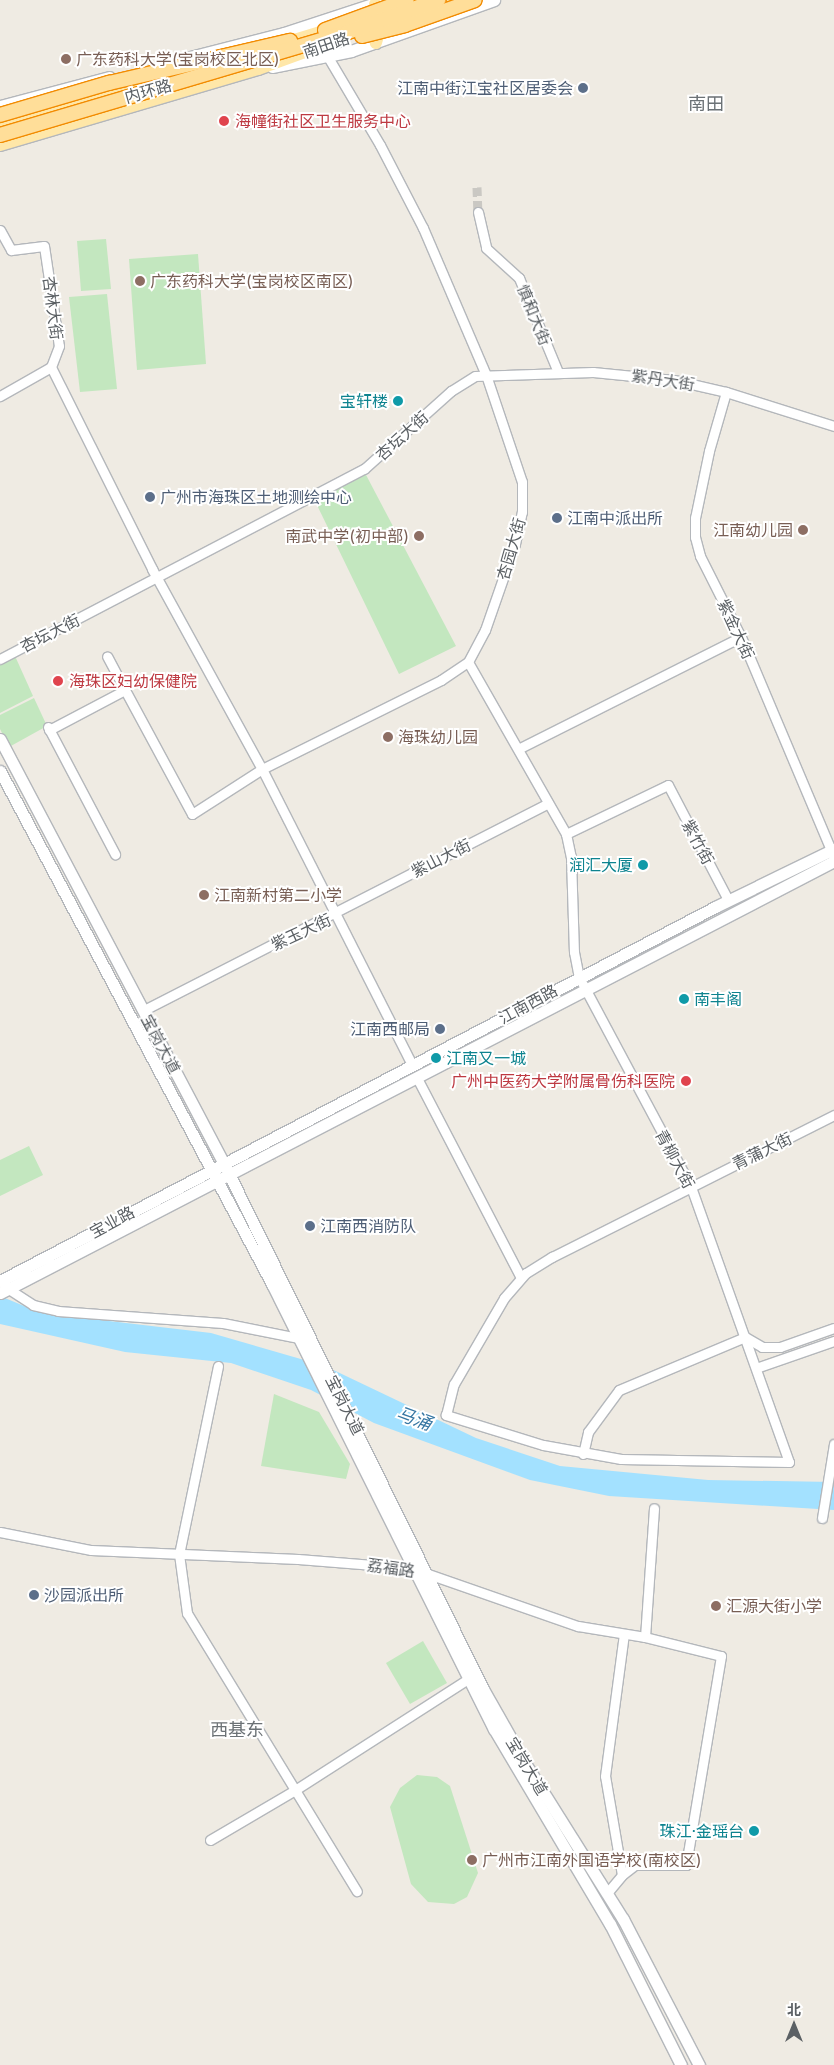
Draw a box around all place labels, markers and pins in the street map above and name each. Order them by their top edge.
place label: 广东药科大学(宝岗校区北区) [76,49,280,69]
marker: 广东药科大学(宝岗校区北区) [60,53,72,65]
place label: 江南中街江宝社区居委会 [397,78,573,98]
marker: 江南中街江宝社区居委会 [577,82,589,94]
place label: 海幢街社区卫生服务中心 [235,111,411,131]
marker: 海幢街社区卫生服务中心 [217,114,231,128]
place label: 广东药科大学(宝岗校区南区) [150,271,354,291]
marker: 广东药科大学(宝岗校区南区) [134,275,146,287]
place label: 宝轩楼 [340,391,388,411]
marker: 宝轩楼 [392,395,404,407]
place label: 广州市海珠区土地测绘中心 [160,487,352,507]
marker: 广州市海珠区土地测绘中心 [144,491,156,503]
place label: 江南中派出所 [567,508,663,528]
marker: 江南中派出所 [551,512,563,524]
place label: 江南幼儿园 [713,520,793,540]
marker: 江南幼儿园 [797,524,809,536]
place label: 南武中学(初中部) [285,526,409,546]
marker: 南武中学(初中部) [413,530,425,542]
place label: 海珠区妇幼保健院 [69,671,197,691]
marker: 海珠区妇幼保健院 [51,674,65,688]
place label: 海珠幼儿园 [398,727,478,747]
marker: 海珠幼儿园 [382,731,394,743]
place label: 润汇大厦 [569,855,633,875]
marker: 润汇大厦 [637,859,649,871]
place label: 江南新村第二小学 [214,885,342,905]
marker: 江南新村第二小学 [198,889,210,901]
place label: 南丰阁 [694,989,742,1009]
marker: 南丰阁 [678,993,690,1005]
place label: 江南西邮局 [350,1019,430,1039]
marker: 江南西邮局 [434,1023,446,1035]
place label: 江南又一城 [446,1048,526,1068]
marker: 江南又一城 [430,1052,442,1064]
place label: 广州中医药大学附属骨伤科医院 [451,1071,675,1091]
marker: 广州中医药大学附属骨伤科医院 [679,1074,693,1088]
place label: 江南西消防队 [320,1216,416,1236]
marker: 江南西消防队 [304,1220,316,1232]
place label: 沙园派出所 [44,1585,124,1605]
marker: 沙园派出所 [28,1589,40,1601]
place label: 汇源大街小学 [726,1596,822,1616]
marker: 汇源大街小学 [710,1600,722,1612]
place label: 珠江·金瑶台 [659,1821,744,1841]
marker: 珠江·金瑶台 [748,1825,760,1837]
place label: 广州市江南外国语学校(南校区) [482,1850,702,1870]
marker: 广州市江南外国语学校(南校区) [466,1854,478,1866]

